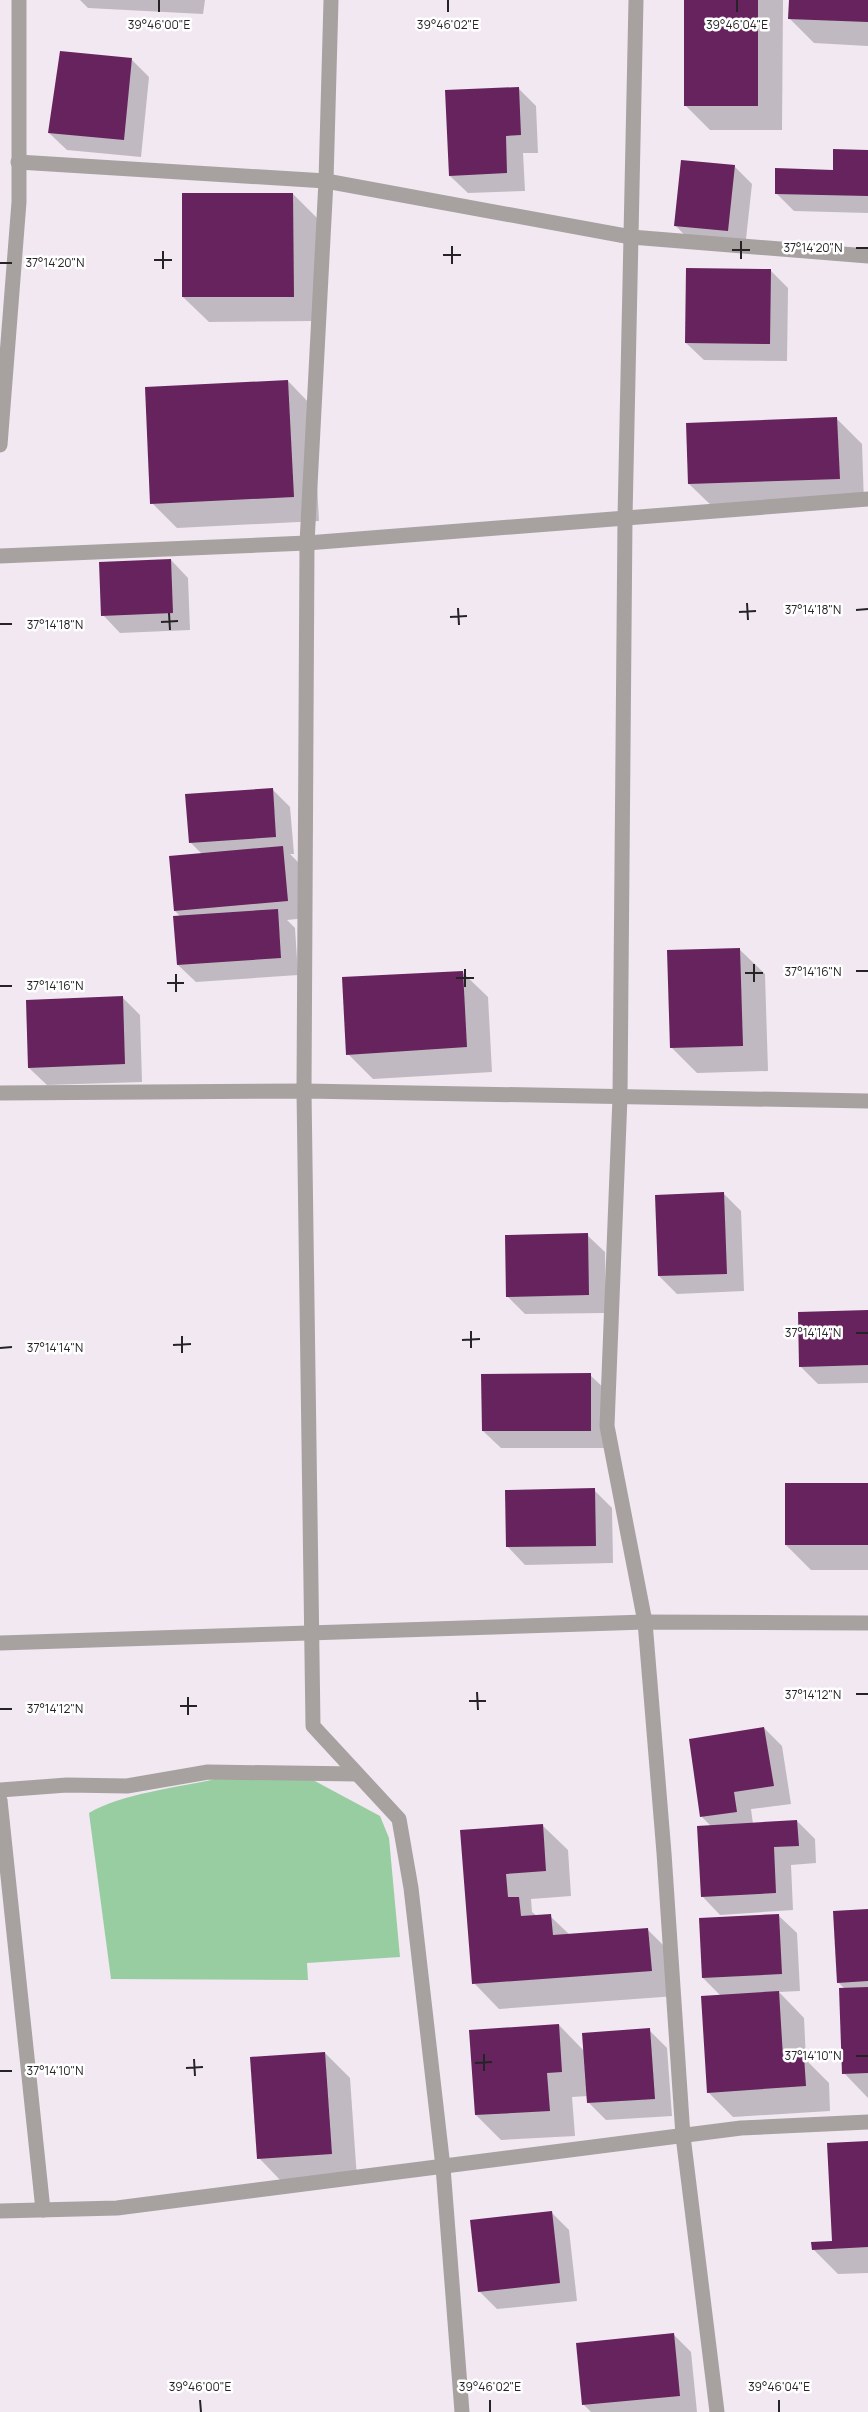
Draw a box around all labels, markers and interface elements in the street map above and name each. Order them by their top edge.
text: 39°46'00"E [128,16,191,33]
text: 39°46'02"E [417,16,479,33]
text: 39°46'04"E [706,16,768,33]
text: 37°14'20"N [783,239,843,256]
text: 37°14'20"N [25,254,85,271]
text: 37°14'18"N [785,601,841,618]
text: 37°14'18"N [27,616,83,633]
text: 37°14'16"N [784,963,842,980]
text: 37°14'16"N [26,977,84,994]
text: 37°14'14"N [785,1324,841,1341]
text: 37°14'14"N [27,1339,83,1356]
text: 37°14'12"N [785,1686,841,1703]
text: 37°14'12"N [27,1700,83,1717]
text: 37°14'10"N [785,2047,841,2064]
text: 37°14'10"N [27,2062,83,2079]
text: 39°46'00"E [169,2378,232,2395]
text: 39°46'02"E [459,2378,521,2395]
text: 39°46'04"E [748,2378,810,2395]

